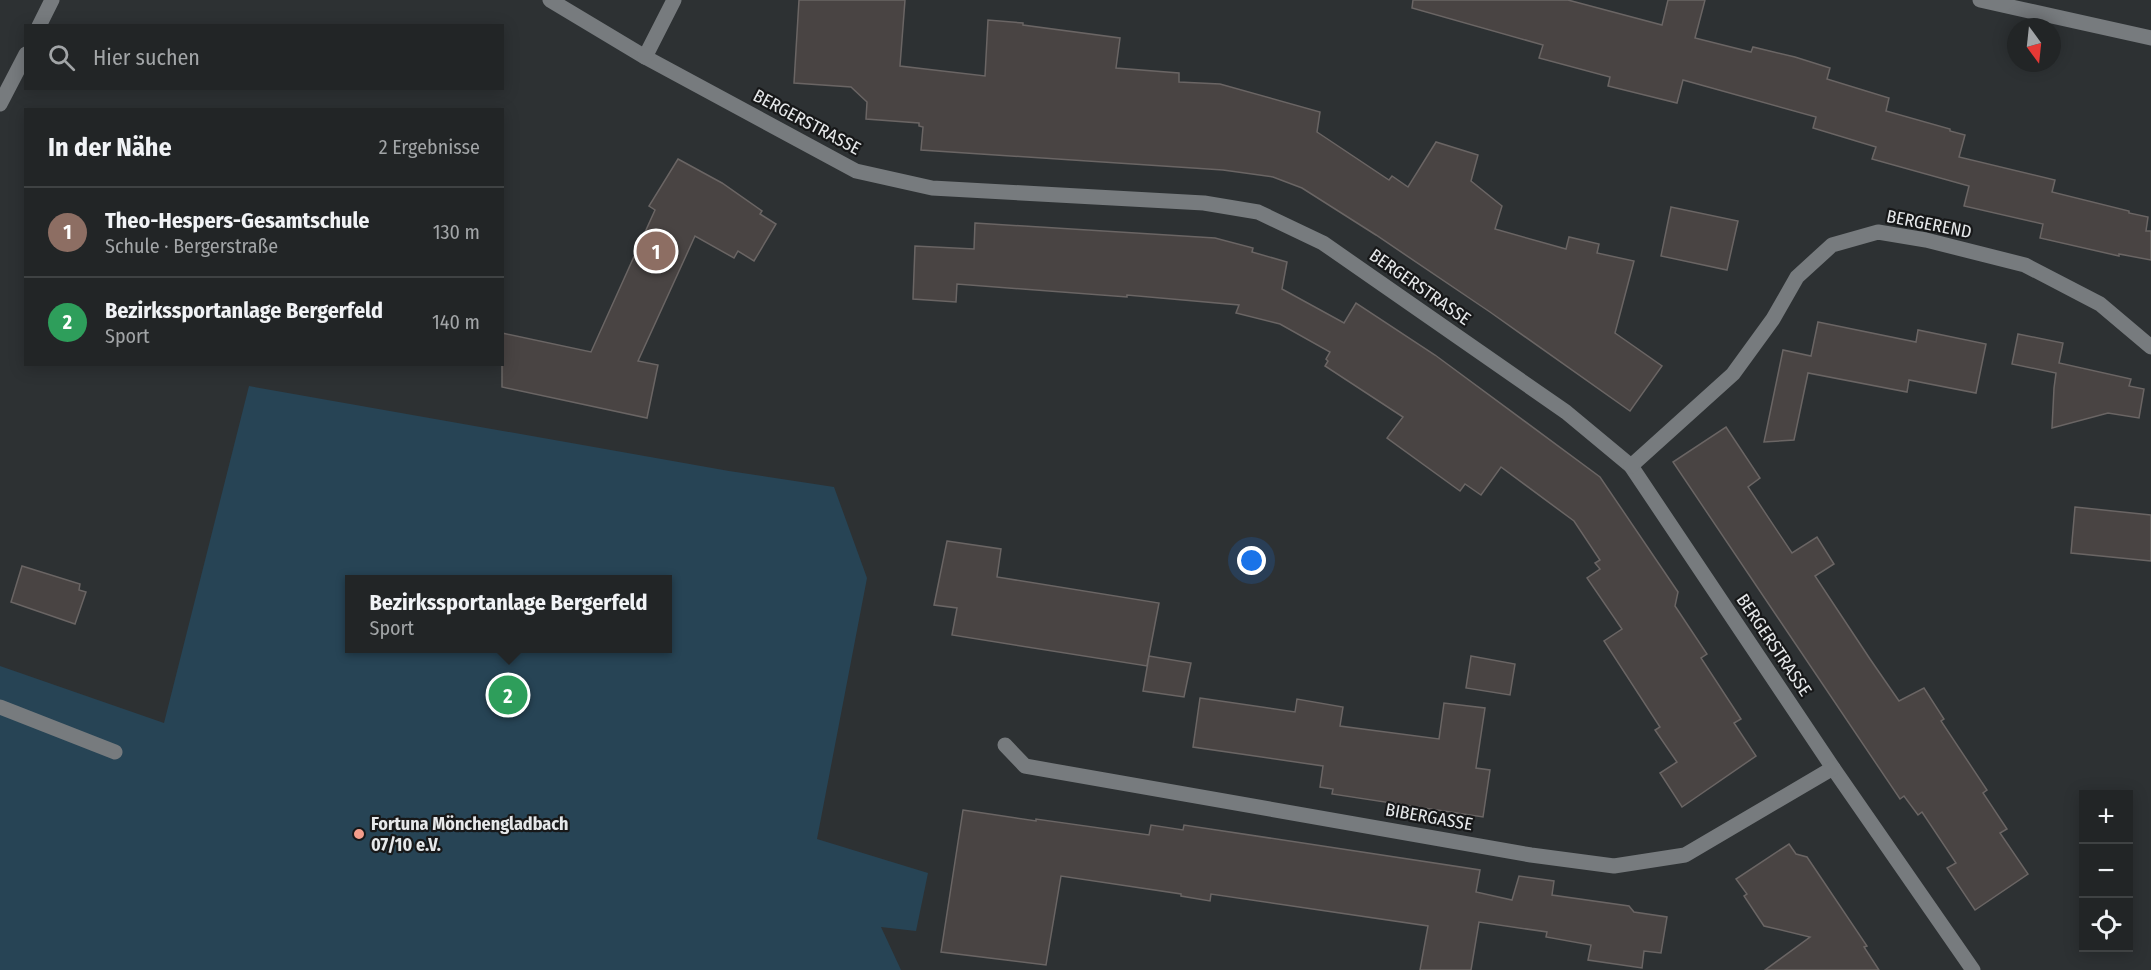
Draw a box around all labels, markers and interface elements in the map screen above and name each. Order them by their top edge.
north arrow [2007,18,2061,72]
search box [24,24,504,90]
icon: search [45,41,78,74]
text: Hier suchen [93,44,200,71]
street label: BERGERSTRASSE [749,84,865,160]
text: In der Nähe [48,132,172,163]
text: 2 Ergebnisse [379,135,480,159]
street label: BERGEREND [1885,205,1973,243]
text: Theo-Hespers-Gesamtschule [105,207,369,234]
text: 1 [63,220,72,244]
text: 130 m [433,220,480,244]
pin: 1 [636,228,676,274]
text: Schule · Bergerstraße [105,234,278,258]
street label: BERGERSTRASSE [1365,244,1475,330]
text: Bezirkssportanlage Bergerfeld [105,297,383,324]
text: 2 [63,310,72,334]
text: 140 m [432,310,480,334]
text: Sport [105,324,150,348]
your location [1237,546,1266,575]
popup [345,575,672,653]
text: Bezirkssportanlage Bergerfeld [370,589,647,616]
street label: BERGERSTRASSE [1732,590,1816,700]
text: Sport [370,616,414,640]
pin: 2 [488,672,528,718]
map controls [2079,790,2133,952]
button: + [2079,790,2133,844]
street label: BIBERGASSE [1384,798,1474,836]
place label: Fortuna Mönchengladbach 07/10 e.V. [371,813,569,856]
marker: Fortuna Mönchengladbach 07/10 e.V. [352,827,366,841]
button: − [2079,844,2133,898]
button: locate [2079,898,2133,952]

